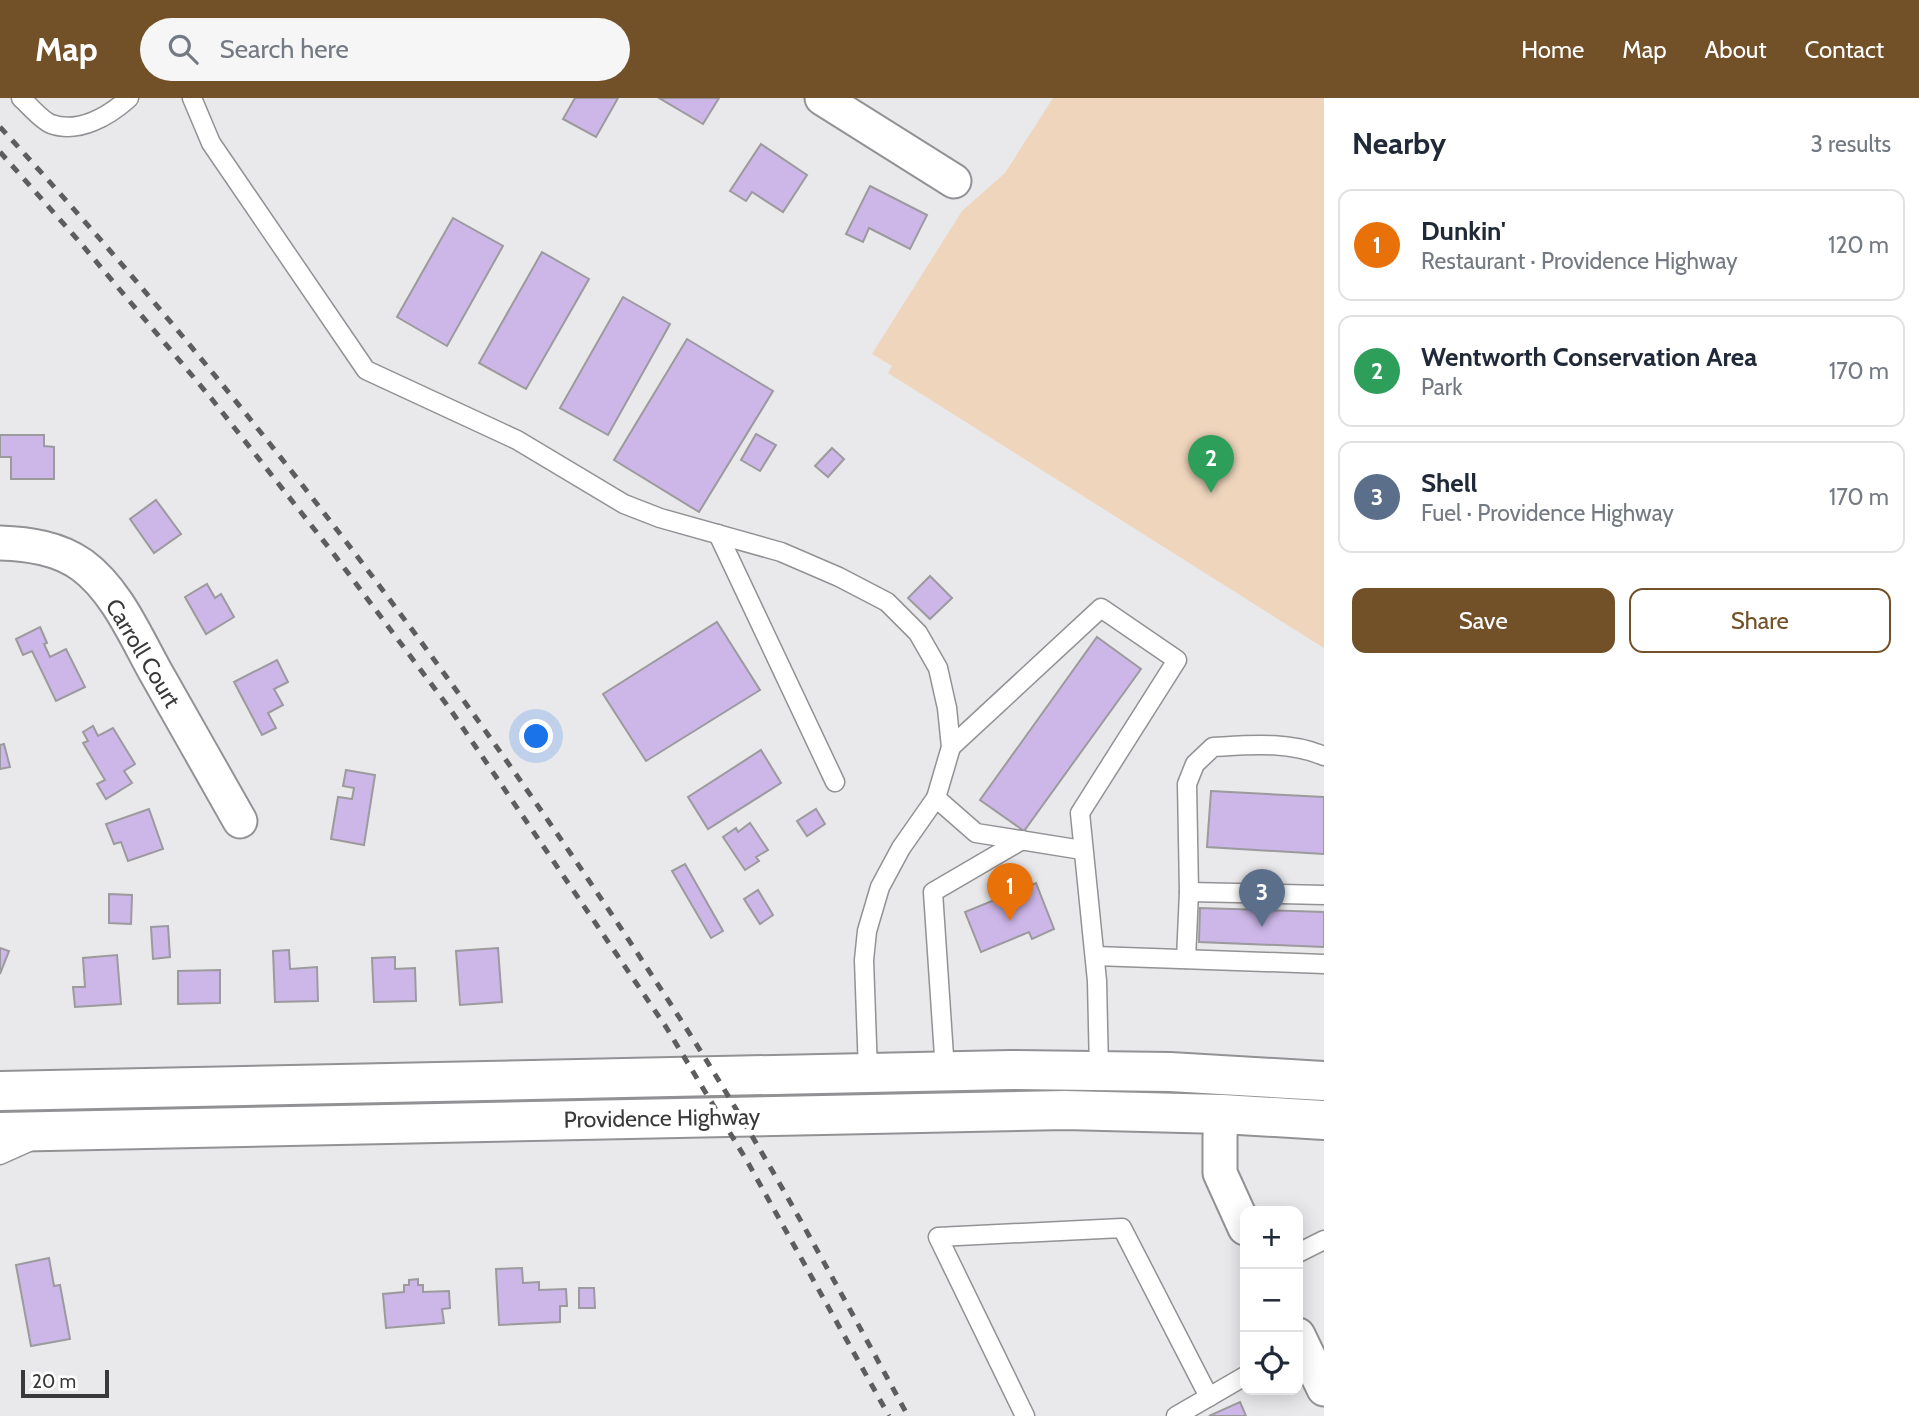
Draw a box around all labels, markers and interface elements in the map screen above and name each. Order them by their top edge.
search box [140,18,630,81]
text: Map [35,29,98,69]
icon: search [164,30,202,68]
text: Search here [220,33,349,65]
text: Home [1521,35,1584,64]
text: Map [1622,35,1667,64]
text: About [1705,35,1767,64]
text: Contact [1805,35,1884,64]
text: Nearby [1352,125,1446,162]
text: 3 results [1810,130,1891,158]
text: Dunkin' [1421,215,1506,247]
text: 1 [1373,231,1381,259]
text: 120 m [1828,231,1889,259]
text: Restaurant · Providence Highway [1421,247,1738,275]
text: Wentworth Conservation Area [1421,341,1757,373]
text: 2 [1371,357,1383,385]
text: 170 m [1829,357,1889,385]
text: Park [1421,373,1462,401]
pin: 2 [1188,435,1234,493]
text: Shell [1421,467,1477,499]
text: 3 [1371,483,1383,511]
text: 170 m [1829,483,1889,511]
text: Fuel · Providence Highway [1421,499,1674,527]
button: Save [1352,588,1615,653]
button: Share [1629,588,1891,653]
street label: Carroll Court [100,594,186,713]
your location [519,719,553,753]
pin: 1 [987,863,1033,921]
pin: 3 [1239,869,1285,927]
street label: Providence Highway [563,1102,761,1134]
map controls [1240,1206,1303,1395]
button: + [1240,1206,1303,1269]
button: − [1240,1269,1303,1332]
button: locate [1240,1332,1303,1395]
scale bar [21,1367,108,1399]
text: 20 m [32,1370,76,1393]

